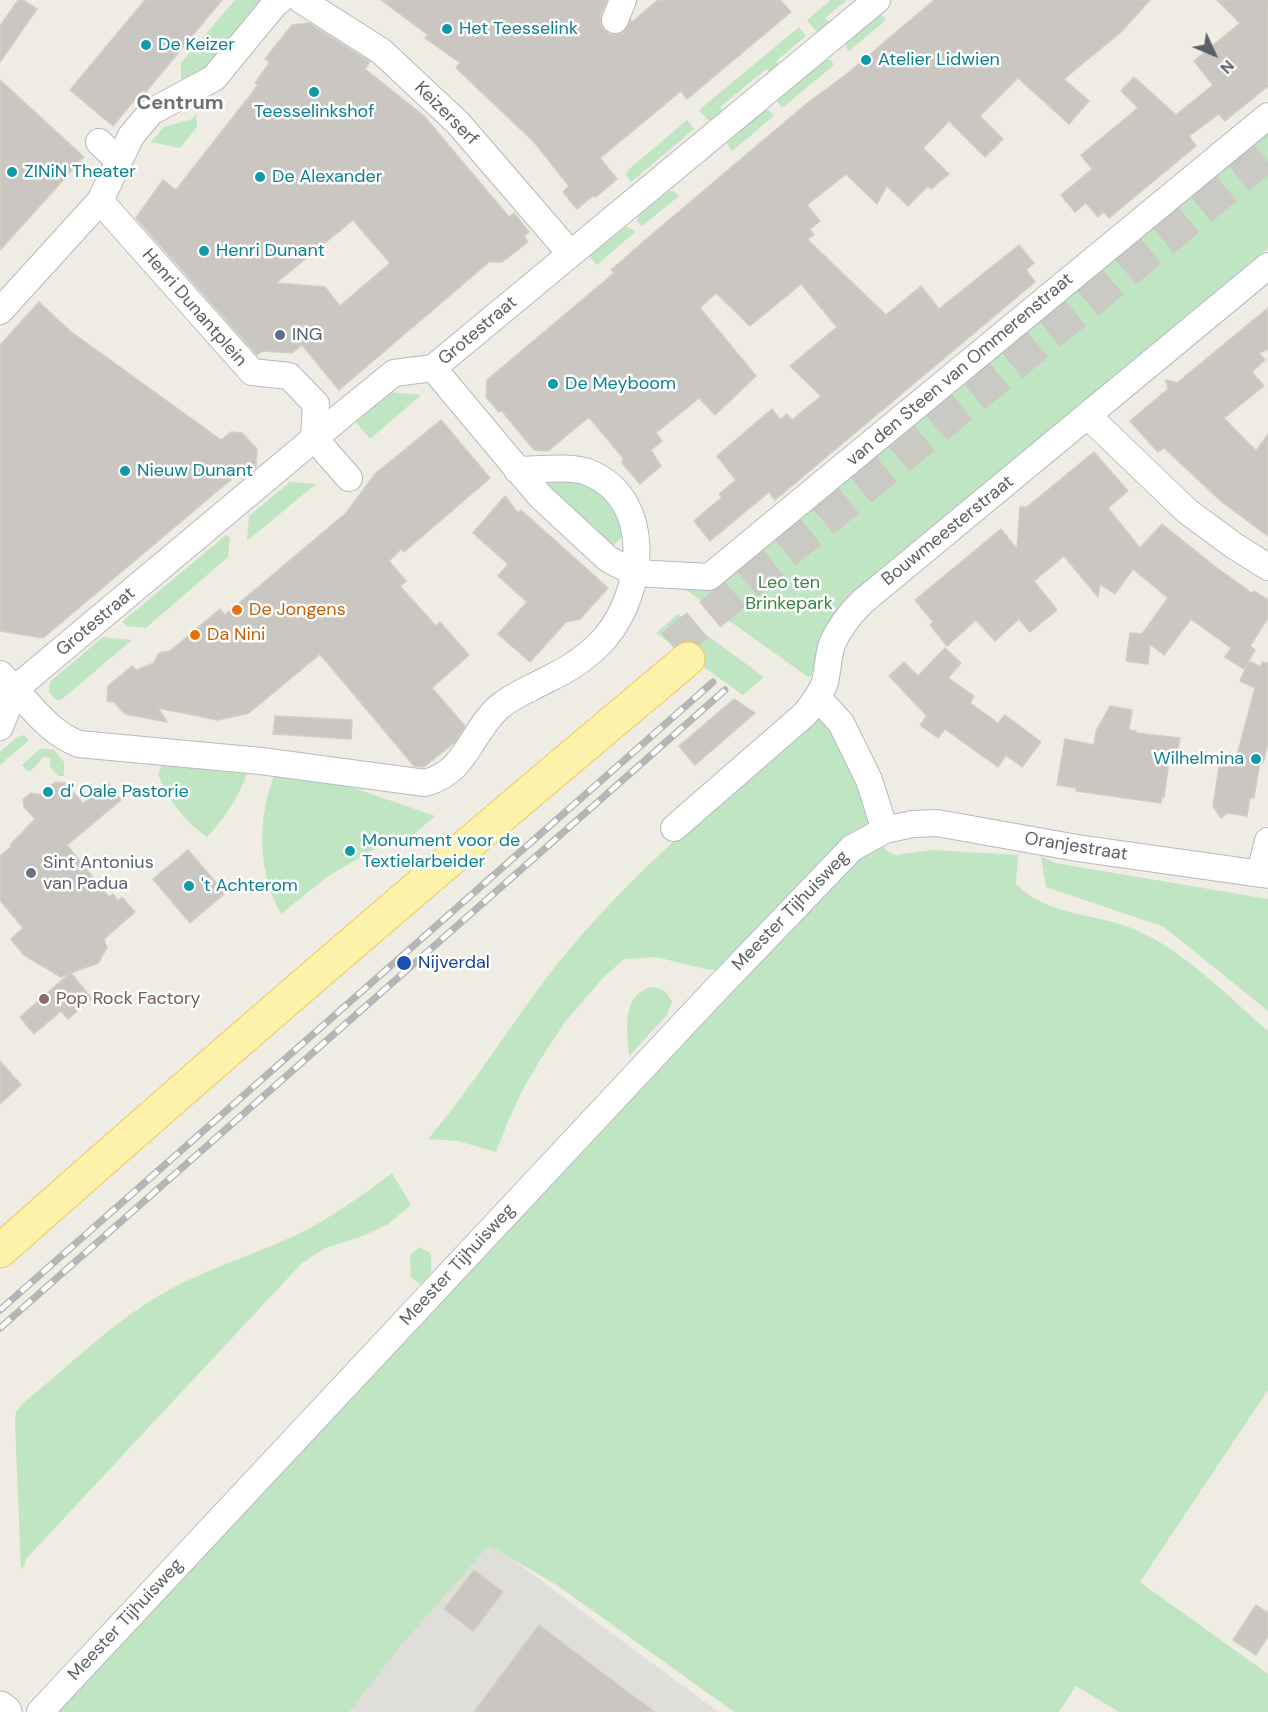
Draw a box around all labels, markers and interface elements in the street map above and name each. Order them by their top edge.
place label: Het Teesselink [459,18,578,40]
marker: Het Teesselink [440,22,454,36]
north arrow [1184,24,1244,84]
place label: De Keizer [158,34,235,56]
marker: De Keizer [139,38,153,52]
place label: Atelier Lidwien [878,49,1000,71]
marker: Atelier Lidwien [859,53,873,67]
text: N [1216,55,1239,78]
street label: Keizerserf [410,78,482,150]
marker: Teesselinkshof [307,85,321,99]
district label: Centrum [136,92,224,116]
place label: Teesselinkshof [254,101,374,123]
place label: ZINiN Theater [24,161,136,183]
marker: ZINiN Theater [5,165,19,179]
place label: De Alexander [272,166,382,188]
marker: De Alexander [253,170,267,184]
place label: Henri Dunant [216,240,325,262]
marker: Henri Dunant [197,244,211,258]
street label: Henri Dunantplein [137,245,251,371]
street label: van den Steen van Ommerenstraat [842,269,1078,471]
street label: Grotestraat [434,292,522,370]
place label: ING [292,324,322,346]
marker: ING [273,328,287,342]
place label: De Meyboom [565,373,676,395]
marker: De Meyboom [546,377,560,391]
place label: Nieuw Dunant [137,460,253,482]
marker: Nieuw Dunant [118,464,132,478]
street label: Bouwmeesterstraat [878,471,1018,591]
park label: Leo ten Brinkepark [745,572,833,614]
street label: Grotestraat [52,583,140,661]
place label: De Jongens [249,599,346,621]
marker: De Jongens [230,603,244,617]
place label: Da Nini [207,624,265,646]
marker: Da Nini [188,628,202,642]
place label: Wilhelmina [1153,748,1244,770]
marker: Wilhelmina [1249,752,1263,766]
place label: d' Oale Pastorie [60,781,189,803]
marker: d' Oale Pastorie [41,785,55,799]
street label: Oranjestraat [1023,828,1129,866]
place label: Monument voor de Textielarbeider [362,830,520,872]
marker: Monument voor de Textielarbeider [343,844,357,858]
street label: Meester Tijhuisweg [728,846,854,976]
place label: Sint Antonius van Padua [43,852,154,894]
marker: Sint Antonius van Padua [24,866,38,880]
place label: 't Achterom [201,875,298,897]
marker: 't Achterom [182,879,196,893]
place label: Nijverdal [418,952,490,974]
marker: Nijverdal [395,954,413,972]
place label: Pop Rock Factory [56,988,201,1010]
marker: Pop Rock Factory [37,992,51,1006]
street label: Meester Tijhuisweg [396,1200,520,1330]
street label: Meester Tijhuisweg [64,1555,188,1685]

